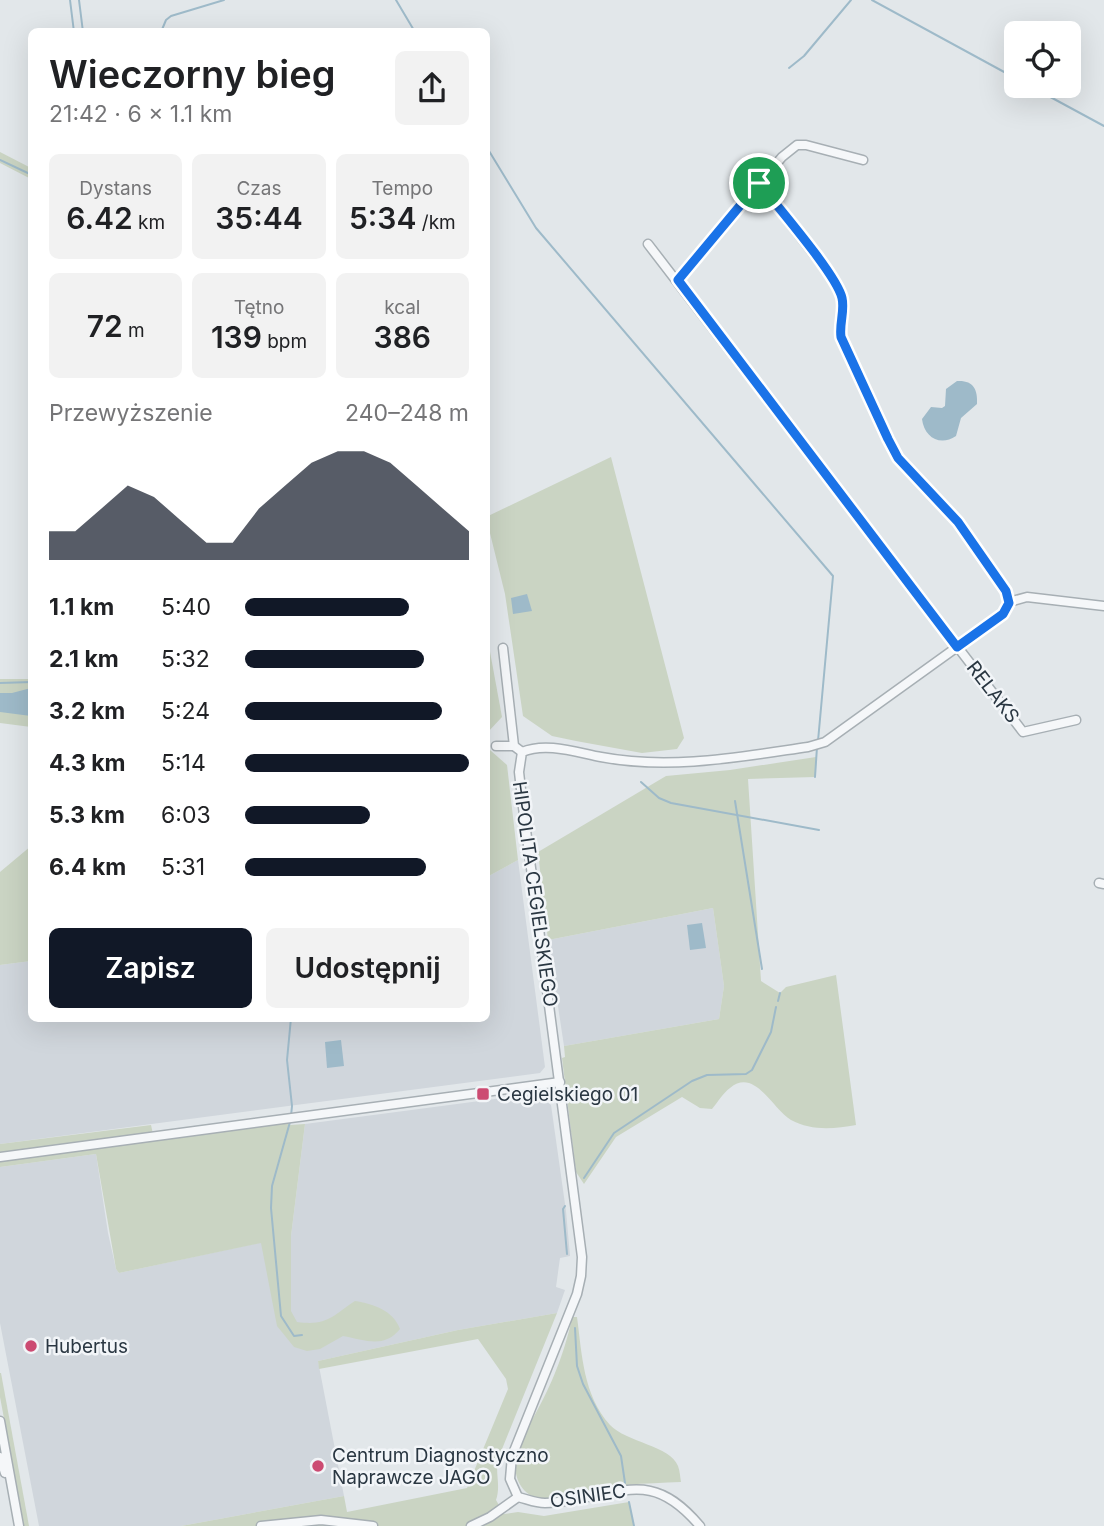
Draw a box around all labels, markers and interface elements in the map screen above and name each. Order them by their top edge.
map controls [1004,21,1081,98]
button: locate [1004,21,1081,98]
text: Wieczorny bieg [49,51,335,97]
button: share [395,51,469,125]
text: 21:42 · 6 × 1.1 km [49,100,232,128]
pin [729,153,789,213]
icon: arrive [740,164,778,202]
text: Dystans [79,177,152,200]
text: Czas [236,177,282,200]
text: Tempo [372,177,433,200]
text: 6.42 [66,200,133,236]
text: 35:44 [215,200,303,236]
text: 5:34 [349,200,416,236]
text: km [133,211,165,234]
text: /km [416,211,456,234]
text: Tętno [234,296,284,319]
text: kcal [384,296,420,319]
text: 72 [87,308,123,344]
text: m [123,319,145,342]
text: 139 [211,319,262,355]
text: 386 [374,319,431,355]
text: bpm [262,330,307,353]
text: Przewyższenie [49,399,213,427]
text: 240–248 m [345,399,469,427]
text: 1.1 km [49,593,114,621]
text: 5:40 [161,593,211,621]
text: 2.1 km [49,645,119,673]
text: 5:32 [161,645,210,673]
street label: RELAKS [962,656,1024,728]
text: 3.2 km [49,697,125,725]
text: 5:24 [161,697,210,725]
text: 4.3 km [49,749,126,777]
text: 5:14 [161,749,206,777]
street label: HIPOLITA CEGIELSKIEGO [508,780,562,1008]
text: 5.3 km [49,801,125,829]
text: 6:03 [161,801,211,829]
text: 6.4 km [49,853,126,881]
text: 5:31 [161,853,205,881]
button: Zapisz [49,928,252,1008]
button: Udostępnij [266,928,469,1008]
place label: Cegielskiego 01 [497,1083,638,1106]
marker: Cegielskiego 01 [475,1086,491,1102]
place label: Hubertus [45,1335,128,1358]
marker: Hubertus [23,1338,39,1354]
place label: Centrum Diagnostyczno Naprawcze JAGO [332,1444,549,1489]
marker: Centrum Diagnostyczno Naprawcze JAGO [310,1458,326,1474]
street label: OSINIEC [548,1479,628,1513]

